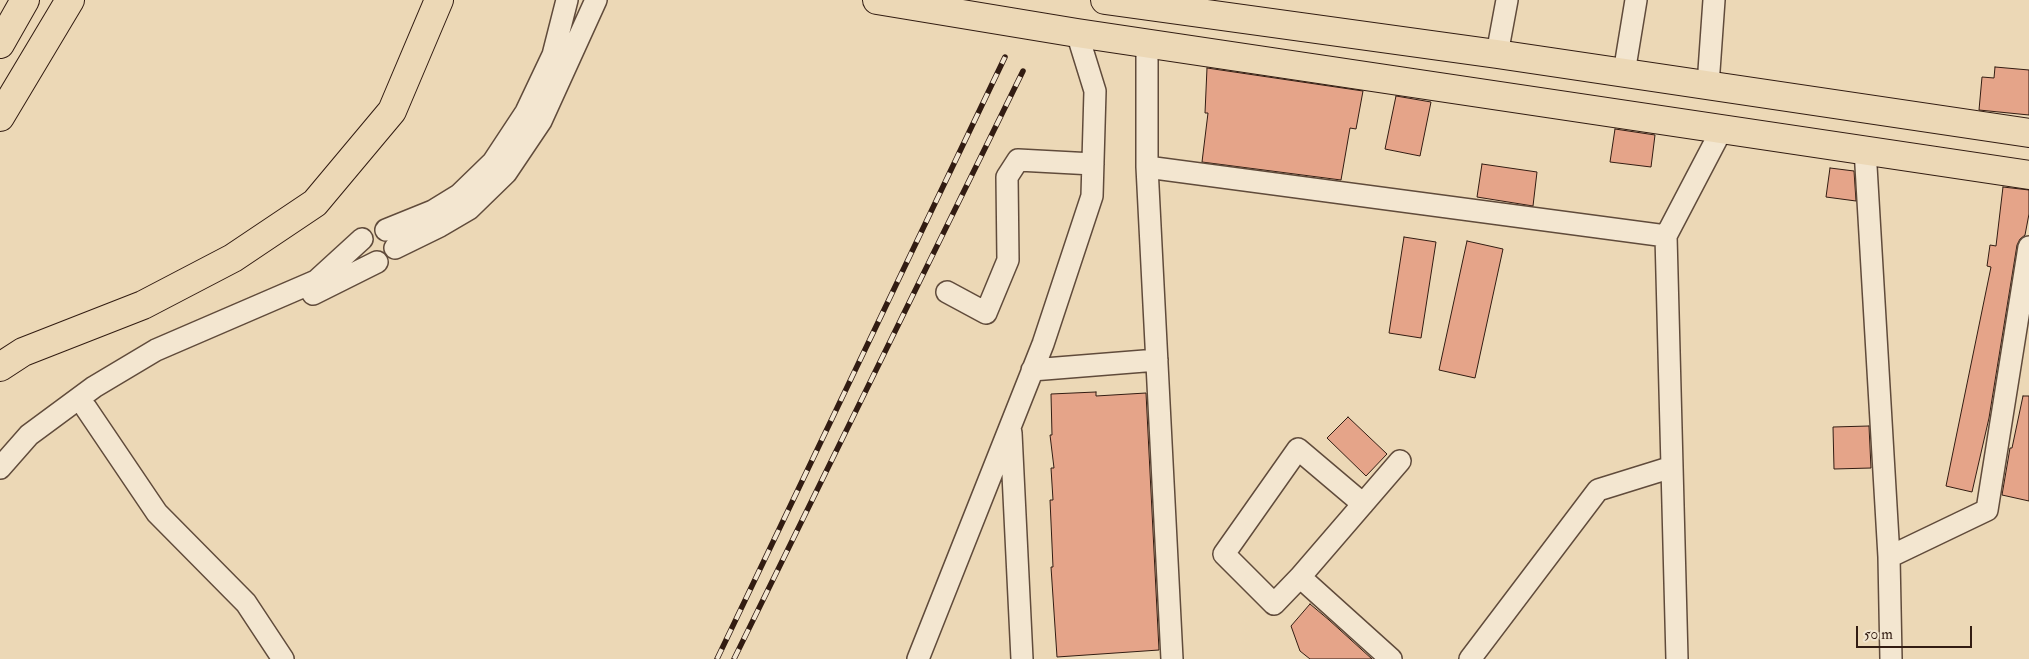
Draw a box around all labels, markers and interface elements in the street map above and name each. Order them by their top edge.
scale bar [1859,616,1975,648]
text: 50 m [1864,625,1893,644]

